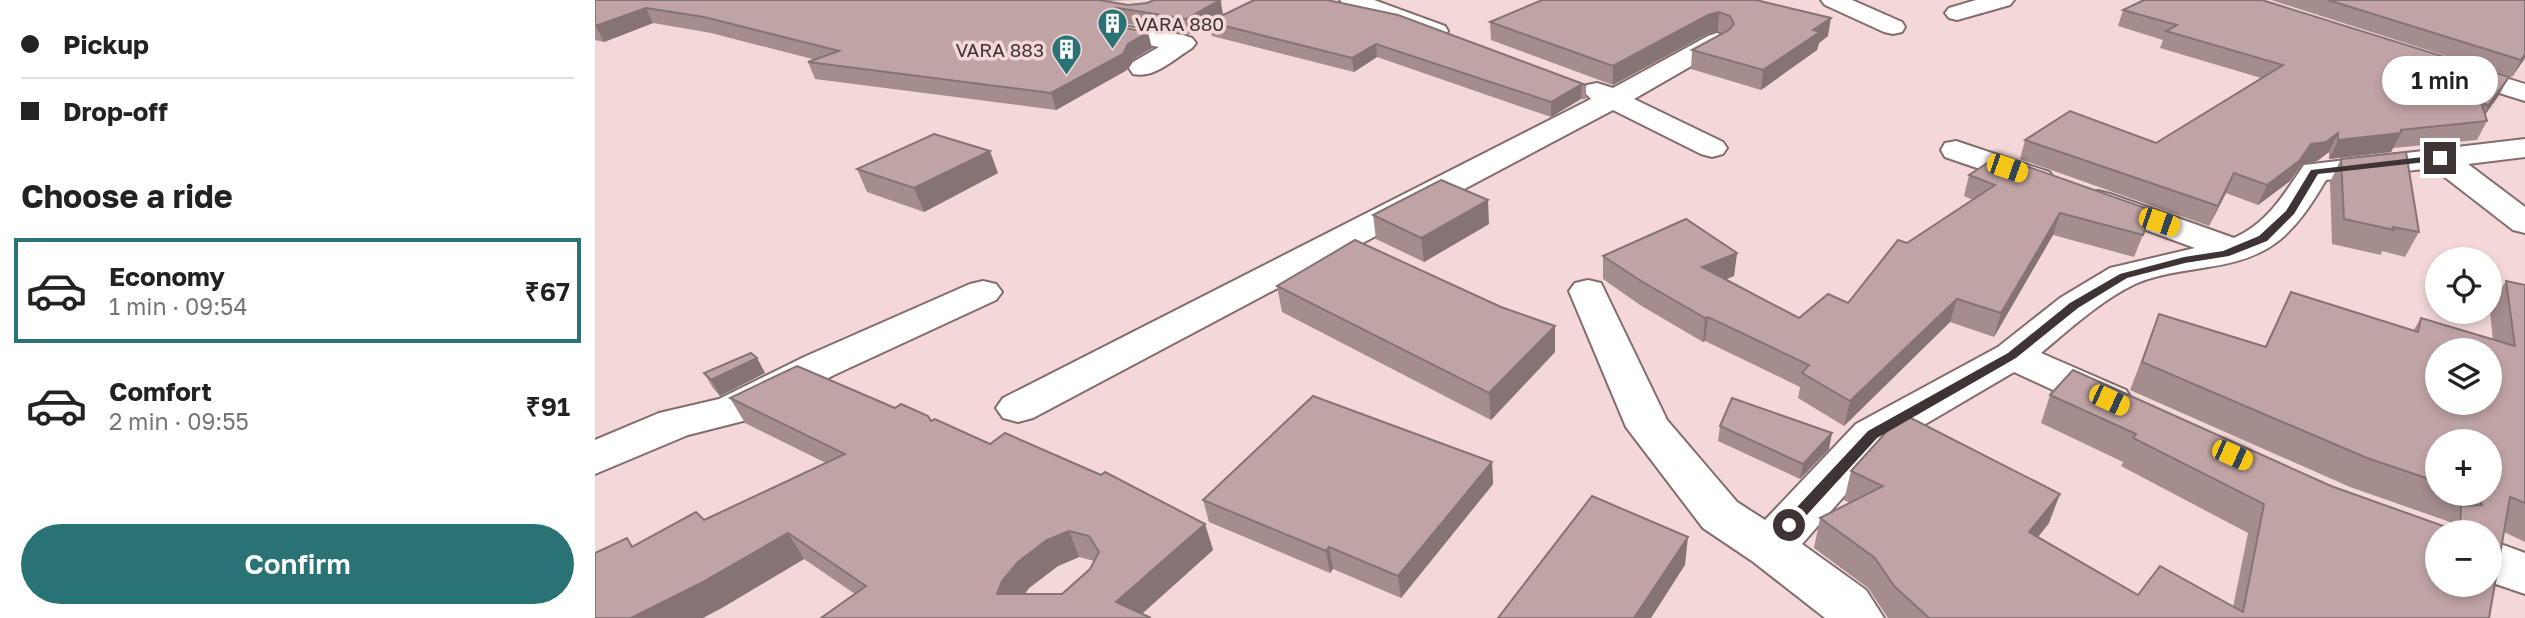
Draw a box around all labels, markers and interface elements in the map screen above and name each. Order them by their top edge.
building icon: VARA 880 [1095,7,1129,51]
place label: VARA 880 [1135,12,1224,35]
text: Pickup [63,29,149,60]
building icon: VARA 883 [1050,33,1084,77]
place label: VARA 883 [956,38,1044,61]
callout: 1 min [2382,57,2498,106]
text: 1 min [2411,66,2469,94]
text: Drop-off [63,96,168,127]
route end [2424,142,2456,174]
car [1984,151,2031,185]
text: Choose a ride [21,177,233,215]
car [2136,205,2183,239]
map controls [2425,247,2502,597]
button: locate [2425,247,2502,324]
icon: car [25,259,88,322]
text: Economy [109,261,225,292]
text: ₹67 [525,276,570,307]
text: 1 min · 09:54 [109,292,247,320]
button: layers [2425,338,2502,415]
icon: car [25,374,88,437]
text: Comfort [109,376,212,407]
car [2086,382,2133,418]
text: ₹91 [526,391,570,422]
text: 2 min · 09:55 [109,407,249,435]
button: + [2425,429,2502,506]
car [2209,437,2256,473]
route start [1773,509,1805,541]
button: − [2425,520,2502,597]
button: Confirm [21,524,574,604]

